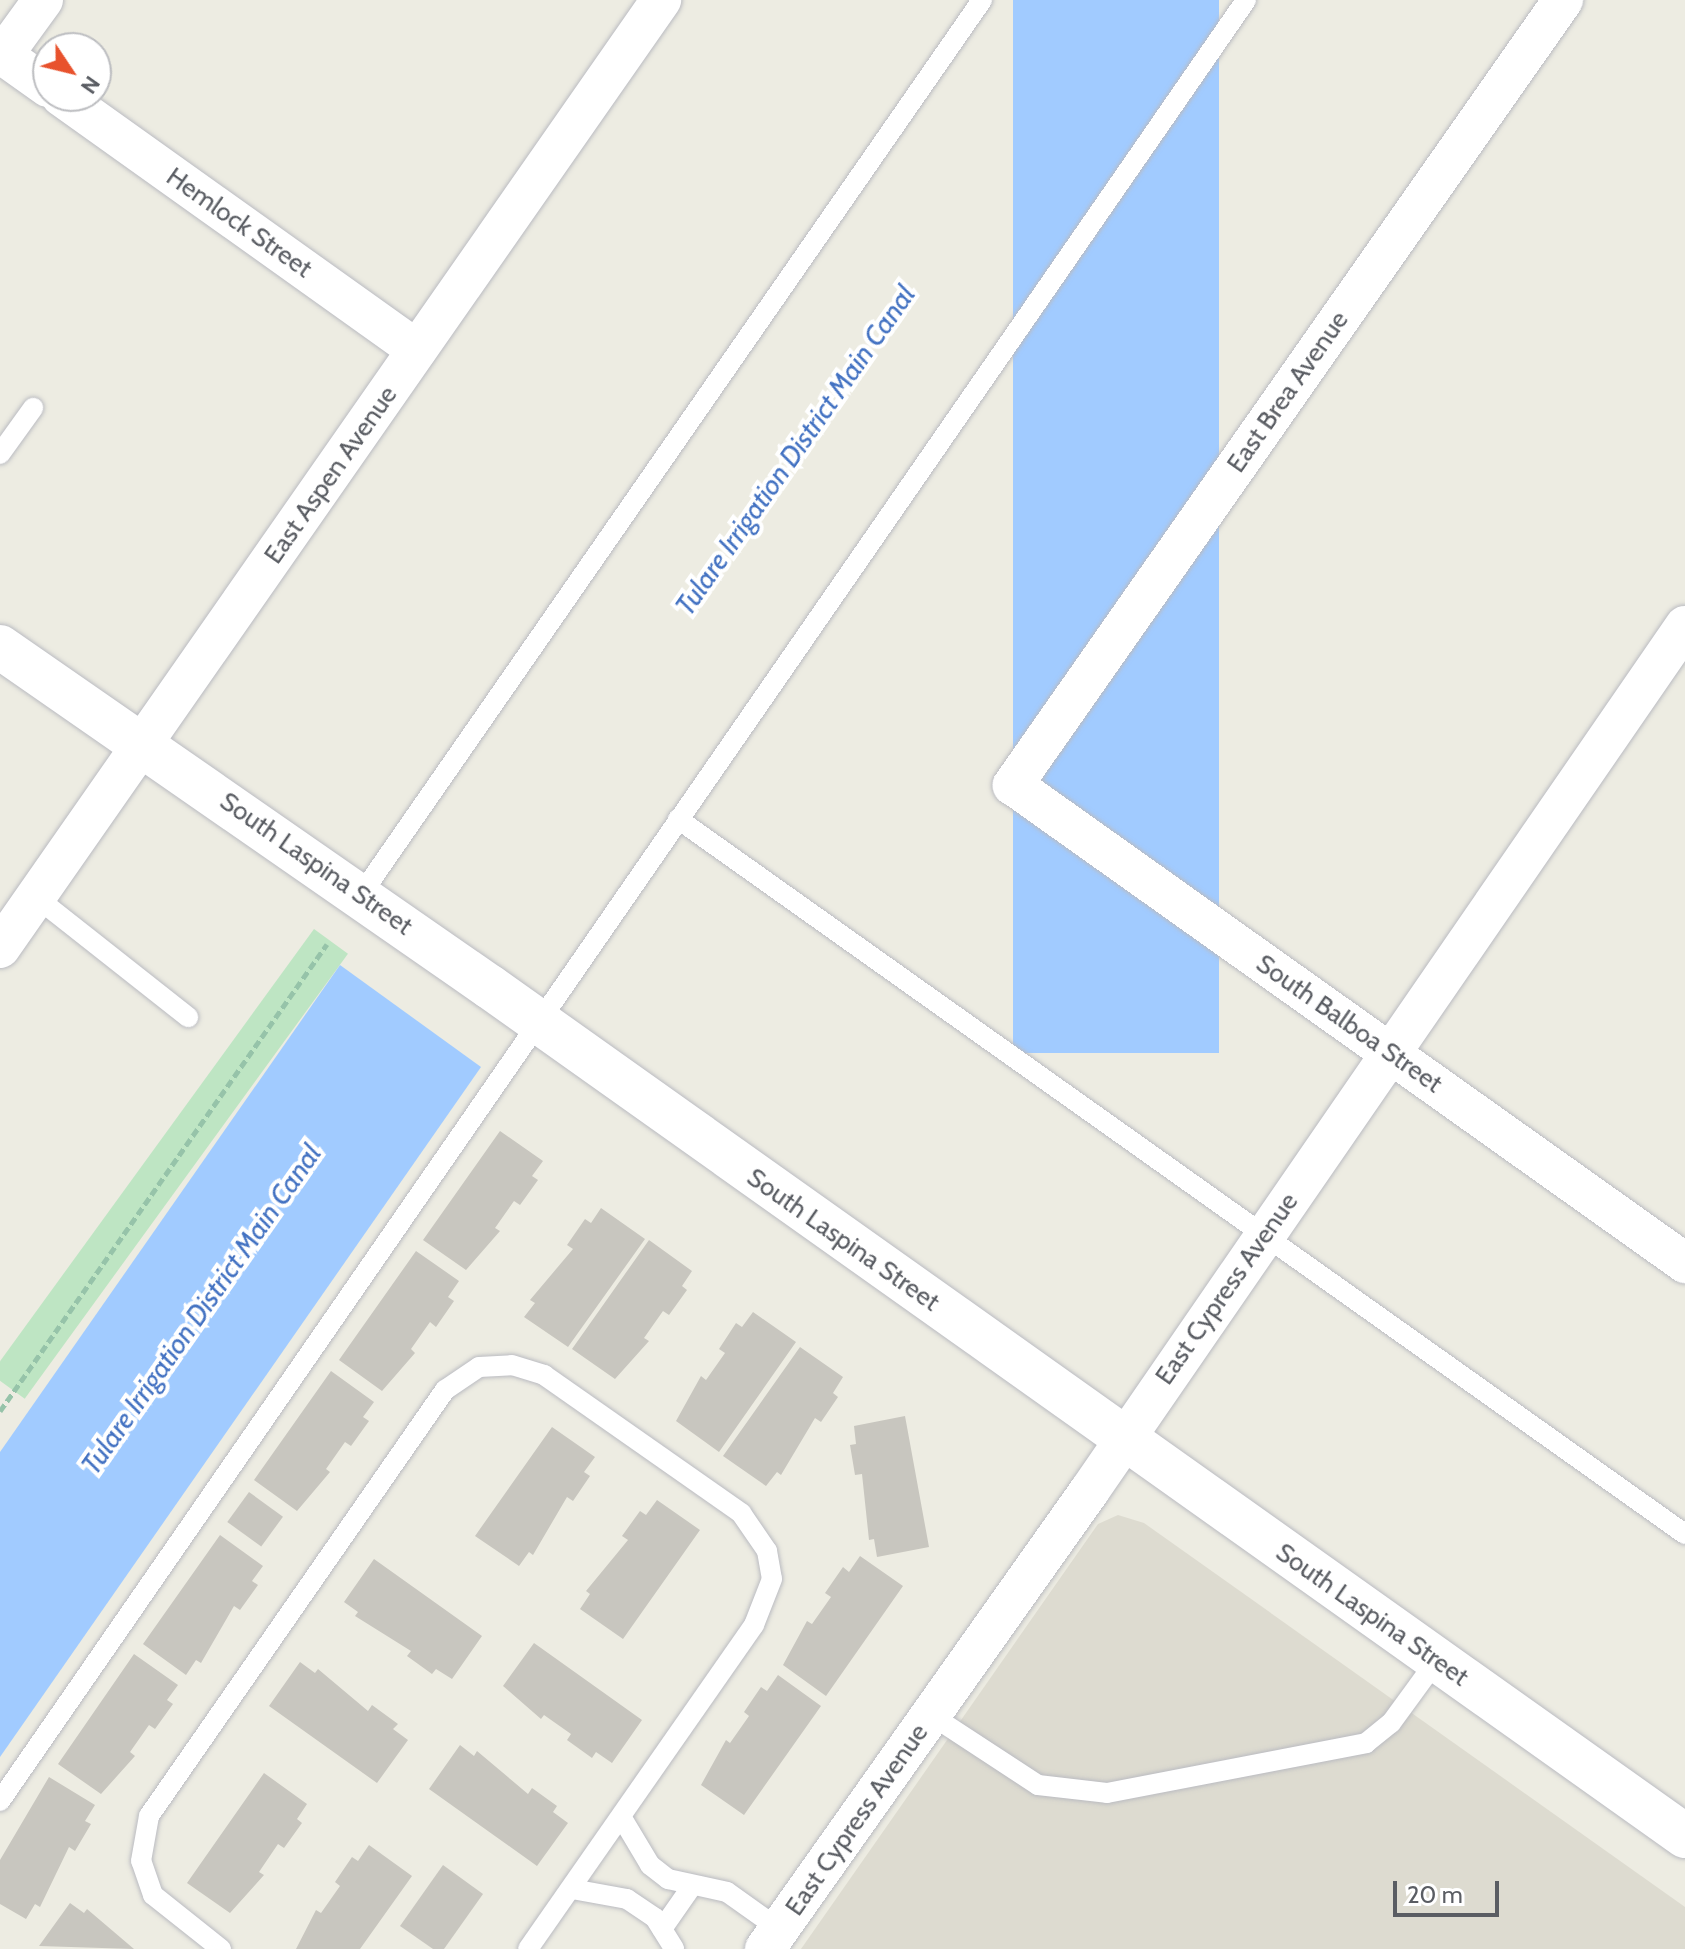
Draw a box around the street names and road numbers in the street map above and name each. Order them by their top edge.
street label: Hemlock Street [160,161,318,285]
street label: East Brea Avenue [1221,305,1355,479]
street label: East Aspen Avenue [258,380,404,570]
street label: South Laspina Street [214,786,418,942]
street label: South Balboa Street [1250,948,1448,1100]
street label: South Laspina Street [741,1162,945,1318]
street label: East Cypress Avenue [1149,1187,1305,1391]
street label: South Laspina Street [1270,1537,1474,1693]
street label: East Cypress Avenue [779,1718,935,1922]

